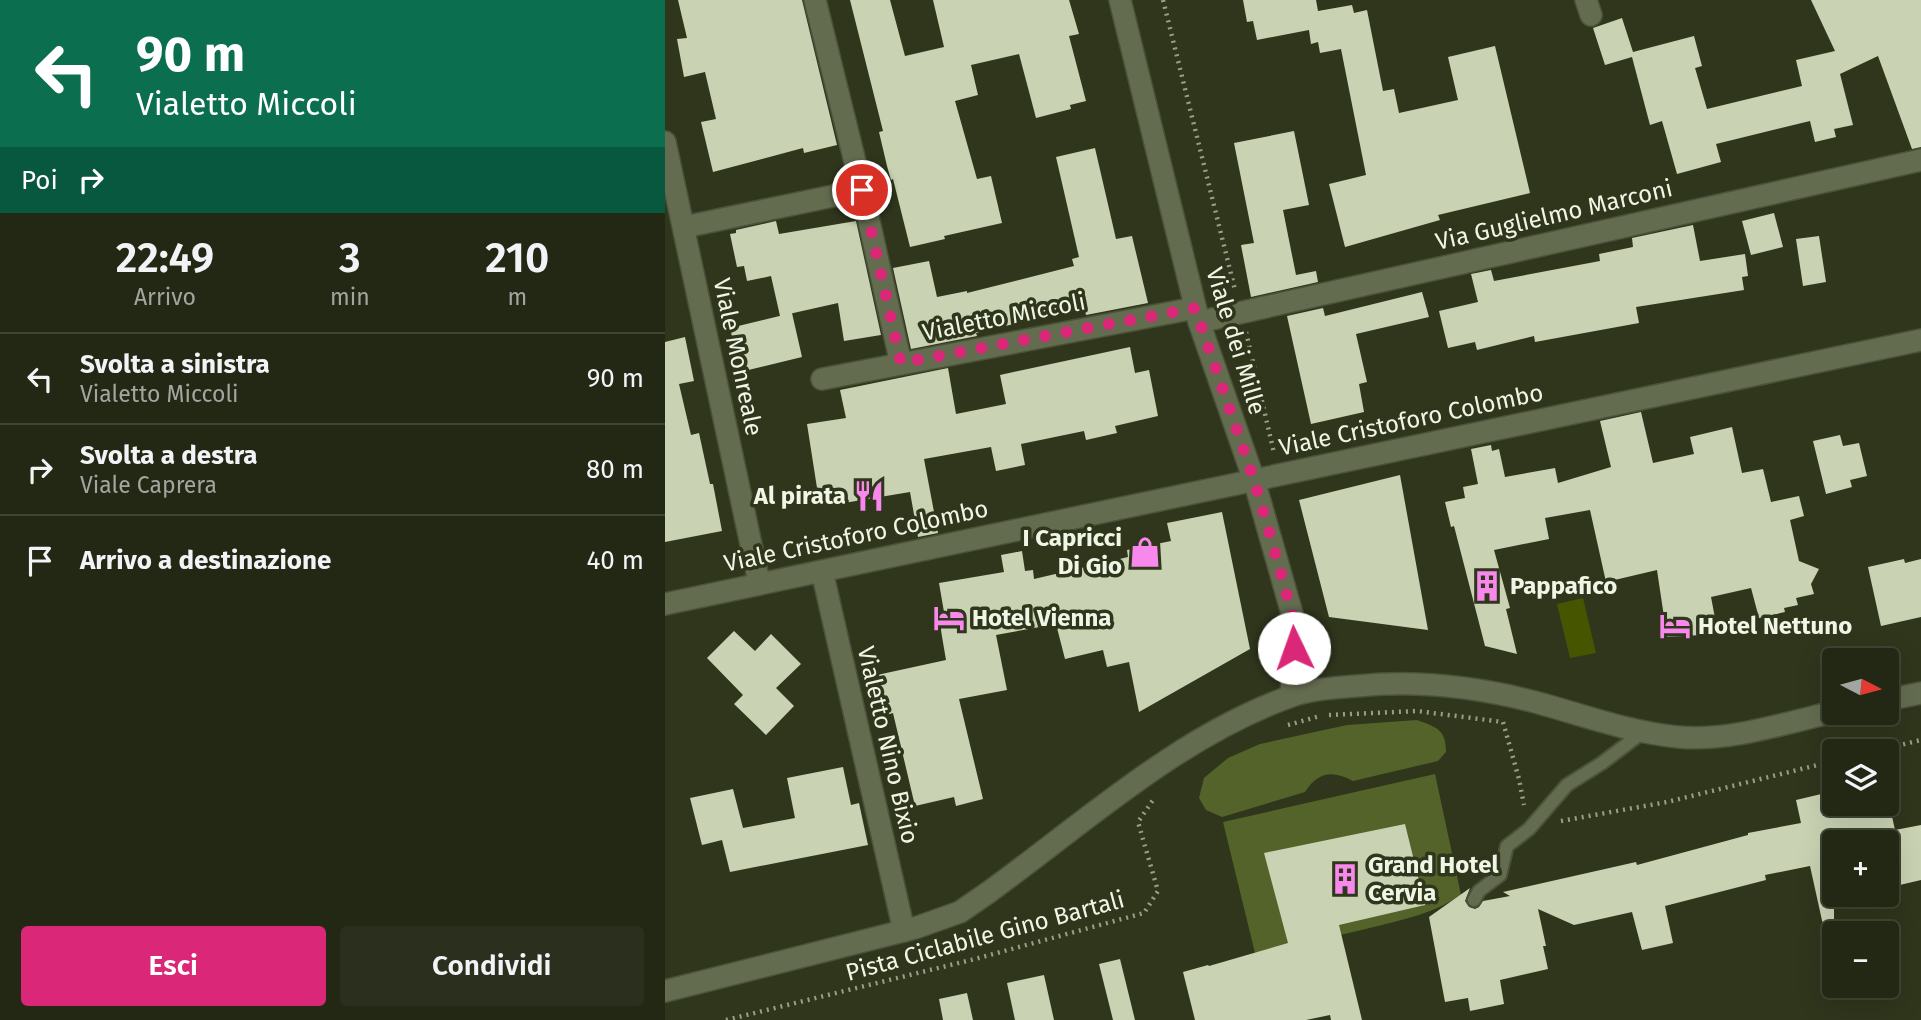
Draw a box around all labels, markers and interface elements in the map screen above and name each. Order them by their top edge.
text: 90 m [136,25,245,84]
icon: left [21,28,112,119]
text: Vialetto Miccoli [136,85,357,123]
pin [832,160,892,220]
icon: right [72,161,110,199]
text: Poi [21,165,58,196]
icon: arrive [843,171,881,209]
street label: Via Guglielmo Marconi [1433,174,1675,256]
text: 22:49 [116,233,214,283]
text: 3 [339,233,361,283]
text: 210 [485,233,549,283]
street label: Viale dei Mille [1200,264,1272,418]
street label: Viale Monreale [708,276,768,438]
text: Arrivo [134,283,196,311]
text: min [330,283,370,311]
text: m [507,283,527,311]
street label: Vialetto Miccoli [920,287,1088,347]
text: Svolta a sinistra [80,349,270,380]
icon: left [21,360,59,398]
text: 90 m [587,363,644,394]
street label: Viale Cristoforo Colombo [1276,378,1546,462]
text: Vialetto Miccoli [80,380,239,408]
text: Svolta a destra [80,440,258,471]
icon: right [21,451,59,489]
text: 80 m [586,454,644,485]
text: Viale Caprera [80,471,217,499]
restaurant icon: Al pirata [852,479,886,513]
place label: Al pirata [753,482,846,510]
street label: Viale Cristoforo Colombo [721,494,991,578]
place label: I Capricci Di Gio [1023,524,1122,580]
shop icon: I Capricci Di Gio [1128,535,1162,569]
icon: arrive [21,542,59,580]
text: Arrivo a destinazione [80,545,331,576]
text: 40 m [586,545,644,576]
building icon: Pappafico [1470,569,1504,603]
place label: Pappafico [1510,572,1617,600]
hotel icon: Hotel Vienna [932,601,966,635]
place label: Hotel Vienna [972,604,1111,632]
hotel icon: Hotel Nettuno [1658,609,1692,643]
position arrow [1257,611,1331,685]
place label: Hotel Nettuno [1698,612,1852,640]
street label: Vialetto Nino Bixio [852,644,924,846]
north arrow [1822,648,1899,724]
map controls [1822,648,1899,998]
button: layers [1822,739,1899,816]
button: + [1822,830,1899,907]
place label: Grand Hotel Cervia [1368,851,1499,907]
building icon: Grand Hotel Cervia [1328,862,1362,896]
street label: Pista Ciclabile Gino Bartali [843,885,1127,987]
button: − [1822,921,1899,998]
button: Esci [21,926,326,1006]
button: Condividi [340,926,644,1006]

